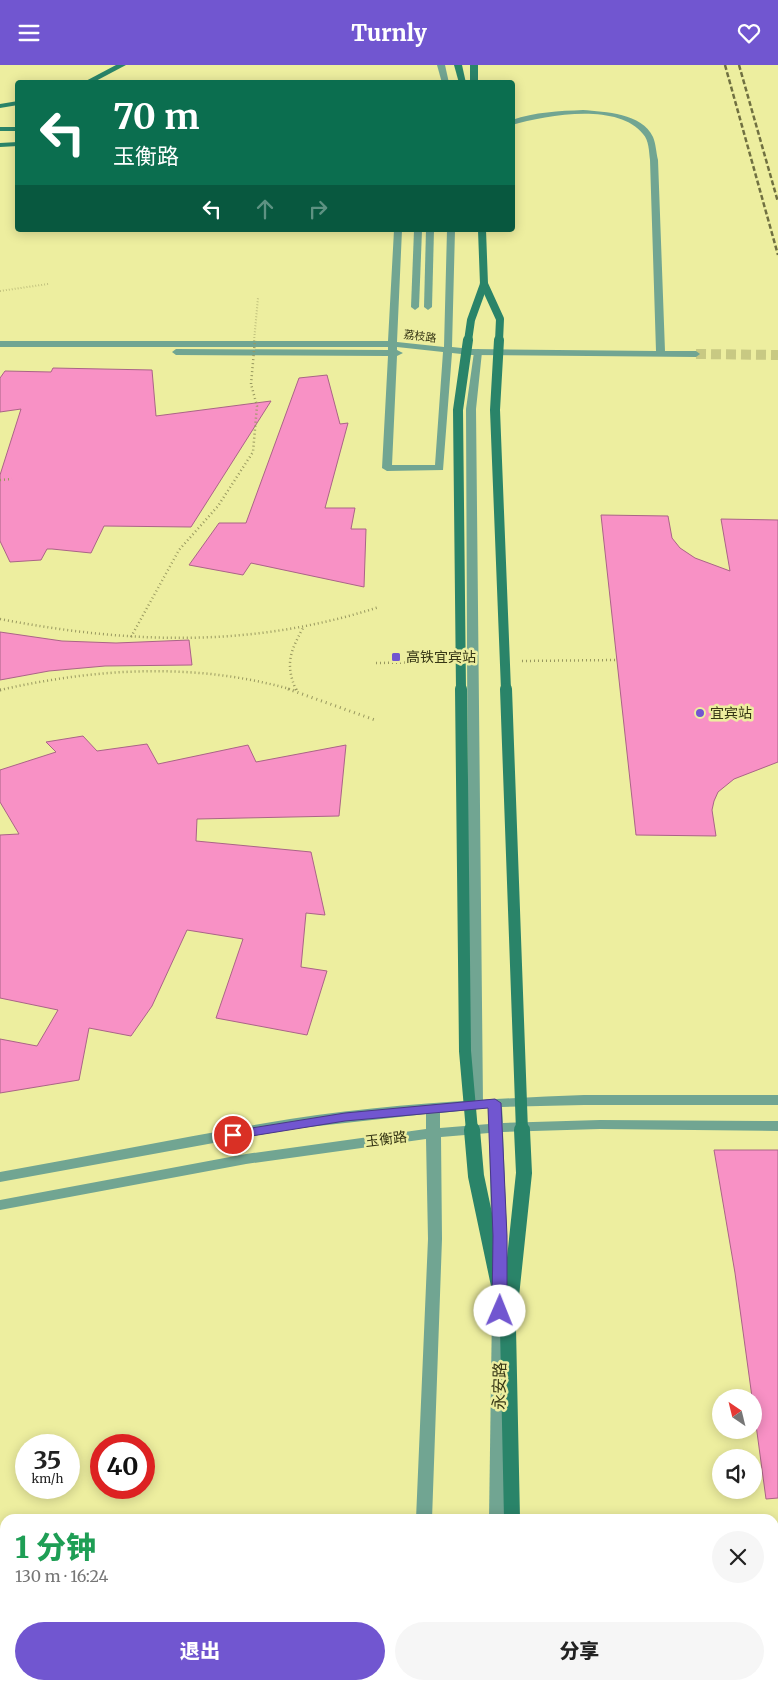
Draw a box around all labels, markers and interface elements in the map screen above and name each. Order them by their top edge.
icon: menu [15,19,43,47]
text: Turnly [351,19,427,47]
icon: heart [735,19,763,47]
text: 70 m [113,95,200,139]
icon: left [30,100,95,165]
text: 玉衡路 [113,142,179,170]
icon: left [198,195,226,223]
icon: ahead [251,195,279,223]
icon: right [304,195,332,223]
street label: 荔枝路 [403,327,437,345]
place label: 高铁宜宾站 [406,648,476,666]
marker: 高铁宜宾站 [390,651,402,663]
place label: 宜宾站 [710,704,752,722]
marker: 宜宾站 [694,707,706,719]
pin [212,1114,254,1156]
icon: arrive [219,1121,247,1149]
street label: 玉衡路 [364,1128,408,1150]
position arrow [473,1284,525,1336]
street label: 永安路 [489,1362,509,1410]
north arrow [712,1389,762,1439]
map controls [712,1389,762,1499]
speed limit sign: 40 [90,1434,155,1499]
text: 35 [34,1444,61,1476]
button: sound [712,1449,762,1499]
text: km/h [32,1471,63,1486]
text: 1 分钟 [15,1528,96,1566]
button: close [712,1531,764,1583]
text: 130 m · 16:24 [15,1566,108,1586]
button: 退出 [15,1622,385,1680]
button: 分享 [395,1622,764,1680]

